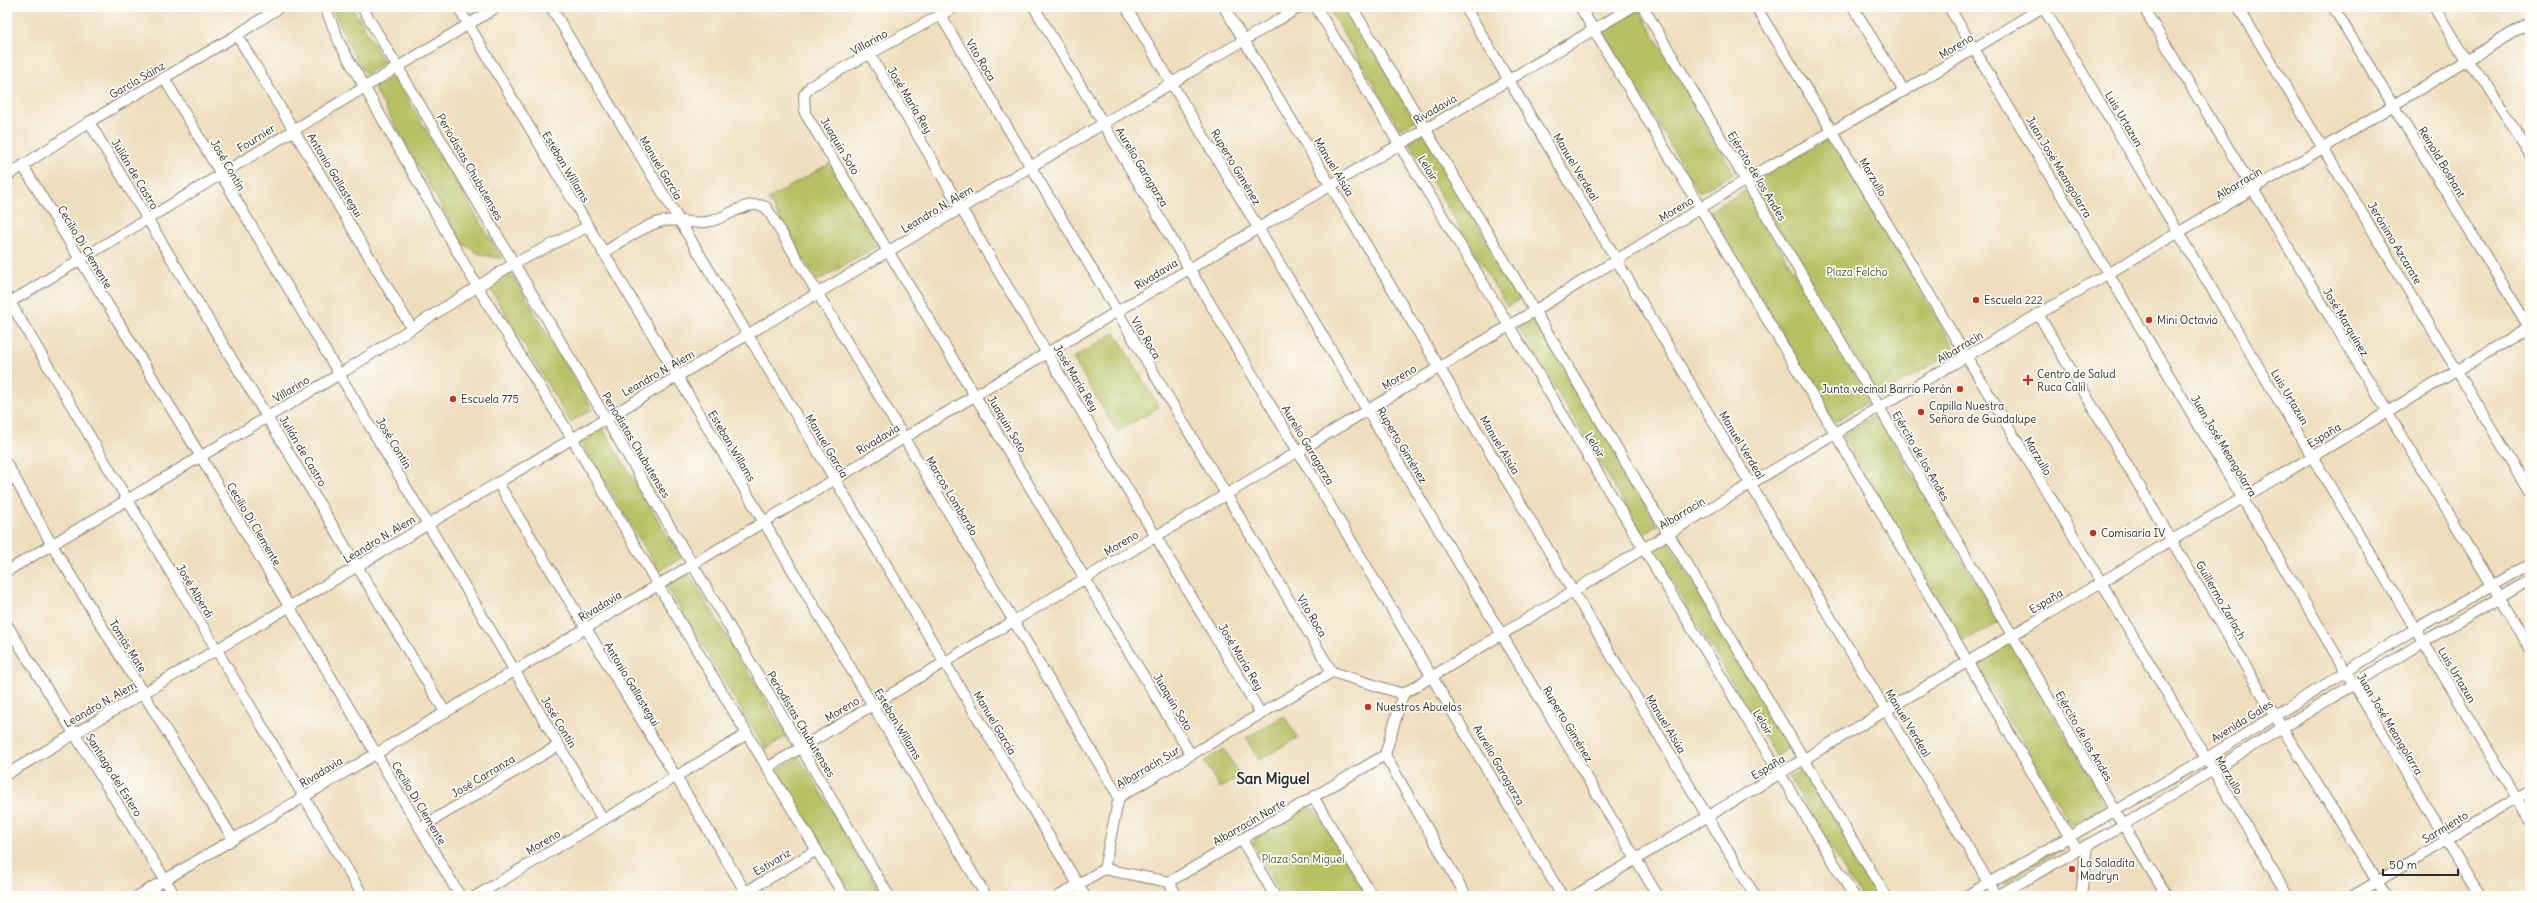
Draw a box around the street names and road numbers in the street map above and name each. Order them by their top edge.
street label: Villarino [848,26,890,58]
street label: Moreno [1936,30,1976,62]
street label: Vito Roca [963,36,999,84]
street label: García Sáinz [107,58,167,102]
street label: José María Rey [885,64,935,136]
street label: Luis Urtazun [2102,89,2146,149]
street label: Rivadavia [1411,91,1459,127]
street label: Periodistas Chubutenses [434,111,506,223]
street label: Juan José Meangolarra [2023,114,2095,220]
street label: Juaquín Soto [817,115,863,177]
street label: Fournier [234,121,278,155]
street label: Reinold Boshant [2415,124,2469,200]
street label: Aurelio Garagarza [1113,125,1171,209]
street label: Ruperto Giménez [1208,126,1264,208]
street label: Esteban Willams [539,129,593,205]
street label: Ejército de los Andes [1725,129,1789,223]
street label: Antonio Gallastegui [304,130,366,220]
street label: Manuel Verdeal [1550,131,1602,203]
street label: Manuel García [637,134,685,202]
street label: Manuel Alsúa [1311,135,1357,199]
street label: Julián de Castro [108,136,162,212]
street label: José Contín [208,137,248,193]
street label: Leloir [1415,153,1441,184]
street label: Marzullo [1856,155,1890,199]
street label: Albarracín [2213,164,2265,202]
street label: Leandro N. Alem [898,182,976,236]
street label: Moreno [1656,193,1696,225]
street label: Jerónimo Azcarate [2365,199,2425,287]
street label: Cecilio Di Clemente [55,203,115,291]
street label: Rivadavia [1132,256,1180,292]
street label: José Marquínez [2320,285,2372,359]
street label: Vito Roca [1128,314,1164,362]
street label: Albarracín [1934,328,1986,366]
street label: José María Rey [1051,342,1101,414]
street label: Leandro N. Alem [619,346,697,399]
street label: Moreno [1379,361,1419,393]
street label: Luis Urtazun [2268,367,2312,427]
street label: Villarino [270,373,312,405]
street label: Periodistas Chubutenses [599,390,673,500]
street label: Juaquín Soto [984,393,1030,455]
street label: Juan José Meangolarra [2188,393,2260,499]
street label: Aurelio Garagarza [1279,403,1337,487]
street label: Ruperto Giménez [1374,404,1430,486]
street label: Esteban Willams [705,408,759,484]
street label: Ejército de los Andes [1889,408,1953,504]
street label: Manuel Verdeal [1716,409,1768,481]
street label: Manuel García [803,412,851,480]
street label: Julián de Castro [276,413,330,489]
street label: Manuel Alsúa [1477,413,1523,477]
street label: José Contín [373,415,415,471]
street label: España [2305,420,2343,450]
street label: Rivadavia [854,421,902,457]
street label: Leloir [1582,430,1608,461]
street label: Marzullo [2021,434,2055,478]
street label: Marcos Lombardo [923,454,981,538]
street label: Cecilio Di Clemente [224,480,284,568]
street label: Albarracín [1656,494,1708,532]
street label: Leandro N. Alem [340,512,418,566]
street label: Moreno [1101,527,1141,559]
street label: Guillermo Zarlach [2193,558,2249,642]
street label: José Alberdi [174,562,216,620]
street label: España [2027,586,2065,616]
street label: Rivadavia [576,588,624,624]
street label: Vito Roca [1294,592,1330,640]
street label: Tomás Mate [106,617,150,675]
street label: José María Rey [1216,621,1266,693]
street label: Antonio Gallastegui [601,639,663,729]
street label: Luis Urtazun [2435,645,2479,705]
street label: Periodistas Chubutenses [764,669,838,779]
street label: Juaquín Soto [1150,671,1196,733]
street label: Juan José Meangolarra [2354,671,2426,777]
street label: Leandro N. Alem [61,677,139,730]
street label: Ruperto Giménez [1540,683,1596,765]
street label: Esteban Willams [871,686,925,762]
street label: Manuel Verdeal [1882,687,1934,759]
street label: Ejército de los Andes [2052,688,2116,784]
street label: Manuel García [971,689,1019,757]
street label: Manuel Alsúa [1643,692,1689,756]
street label: Moreno [822,693,862,725]
street label: José Contín [538,694,580,750]
street label: Avenida Gales [2209,696,2275,746]
street label: Leloir [1750,707,1776,738]
street label: Aurelio Garagarza [1470,722,1528,808]
street label: Santiago del Estero [83,731,145,819]
street label: Albarracín Sur [1114,742,1182,791]
street label: José Carranza [449,752,517,800]
street label: España [1749,752,1787,782]
street label: Marzullo [2212,753,2246,797]
street label: Rivadavia [297,754,345,790]
street label: Cecilio Di Clemente [389,759,449,847]
street label: Albarracín Norte [1210,795,1288,848]
street label: Sarmiento [2419,808,2471,846]
street label: Moreno [523,826,563,858]
street label: Estivariz [751,845,793,879]

